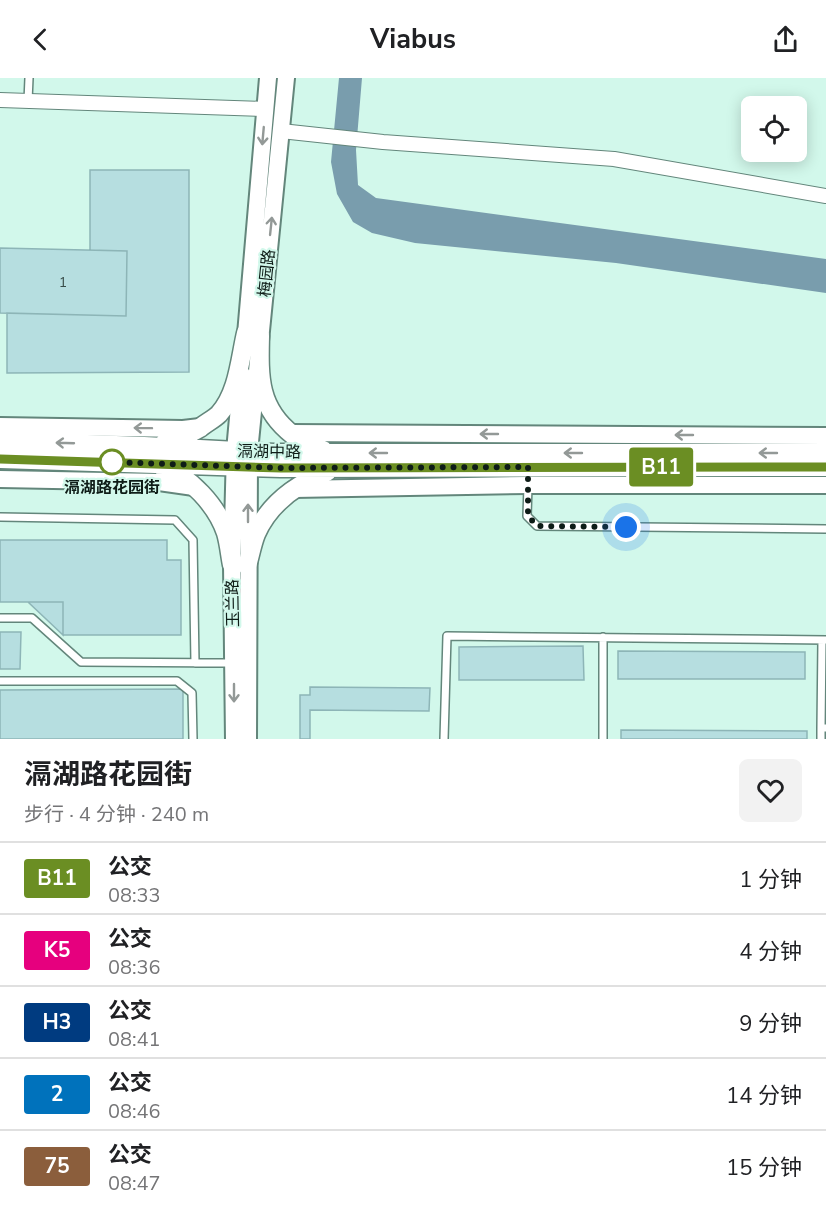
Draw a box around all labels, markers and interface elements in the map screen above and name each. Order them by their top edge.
text: Viabus [370,21,456,58]
icon: back [24,23,57,56]
icon: share [769,23,802,56]
map controls [741,96,807,162]
button: locate [741,96,807,162]
one-way arrow [257,126,268,146]
one-way arrow [266,217,277,237]
street label: 梅园路 [254,248,280,298]
house number: 1 [59,273,67,292]
one-way arrow [133,423,153,434]
one-way arrow [479,428,499,440]
one-way arrow [674,429,694,441]
one-way arrow [55,438,75,449]
street label: 滆湖中路 [237,440,301,464]
one-way arrow [368,447,388,459]
one-way arrow [563,447,583,459]
one-way arrow [758,447,778,459]
line badge: B11 [626,448,696,486]
marker: 滆湖路花园街 [99,449,125,475]
text: B11 [641,453,681,481]
place label: 滆湖路花园街 [64,477,160,499]
one-way arrow [242,503,254,523]
your location [611,512,641,542]
street label: 玉兰路 [222,579,244,627]
one-way arrow [228,683,240,703]
text: 滆湖路花园街 [24,756,192,794]
button: heart [739,759,802,822]
text: 步行 · 4 分钟 · 240 m [24,801,209,828]
text: 公交 [108,852,152,882]
text: B11 [37,864,77,892]
text: 1 分钟 [739,865,802,895]
text: 08:33 [108,882,161,909]
text: 公交 [108,924,152,954]
text: K5 [44,936,70,964]
text: 4 分钟 [739,937,802,967]
text: 08:36 [108,954,161,981]
text: 公交 [108,996,152,1026]
text: H3 [43,1008,71,1036]
text: 9 分钟 [739,1009,802,1039]
text: 08:41 [108,1026,161,1053]
text: 公交 [108,1068,152,1098]
text: 2 [51,1080,63,1108]
text: 14 分钟 [726,1081,802,1111]
text: 08:46 [108,1098,161,1125]
text: 公交 [108,1140,152,1170]
text: 75 [44,1152,70,1180]
text: 15 分钟 [726,1153,802,1183]
text: 08:47 [108,1170,161,1197]

